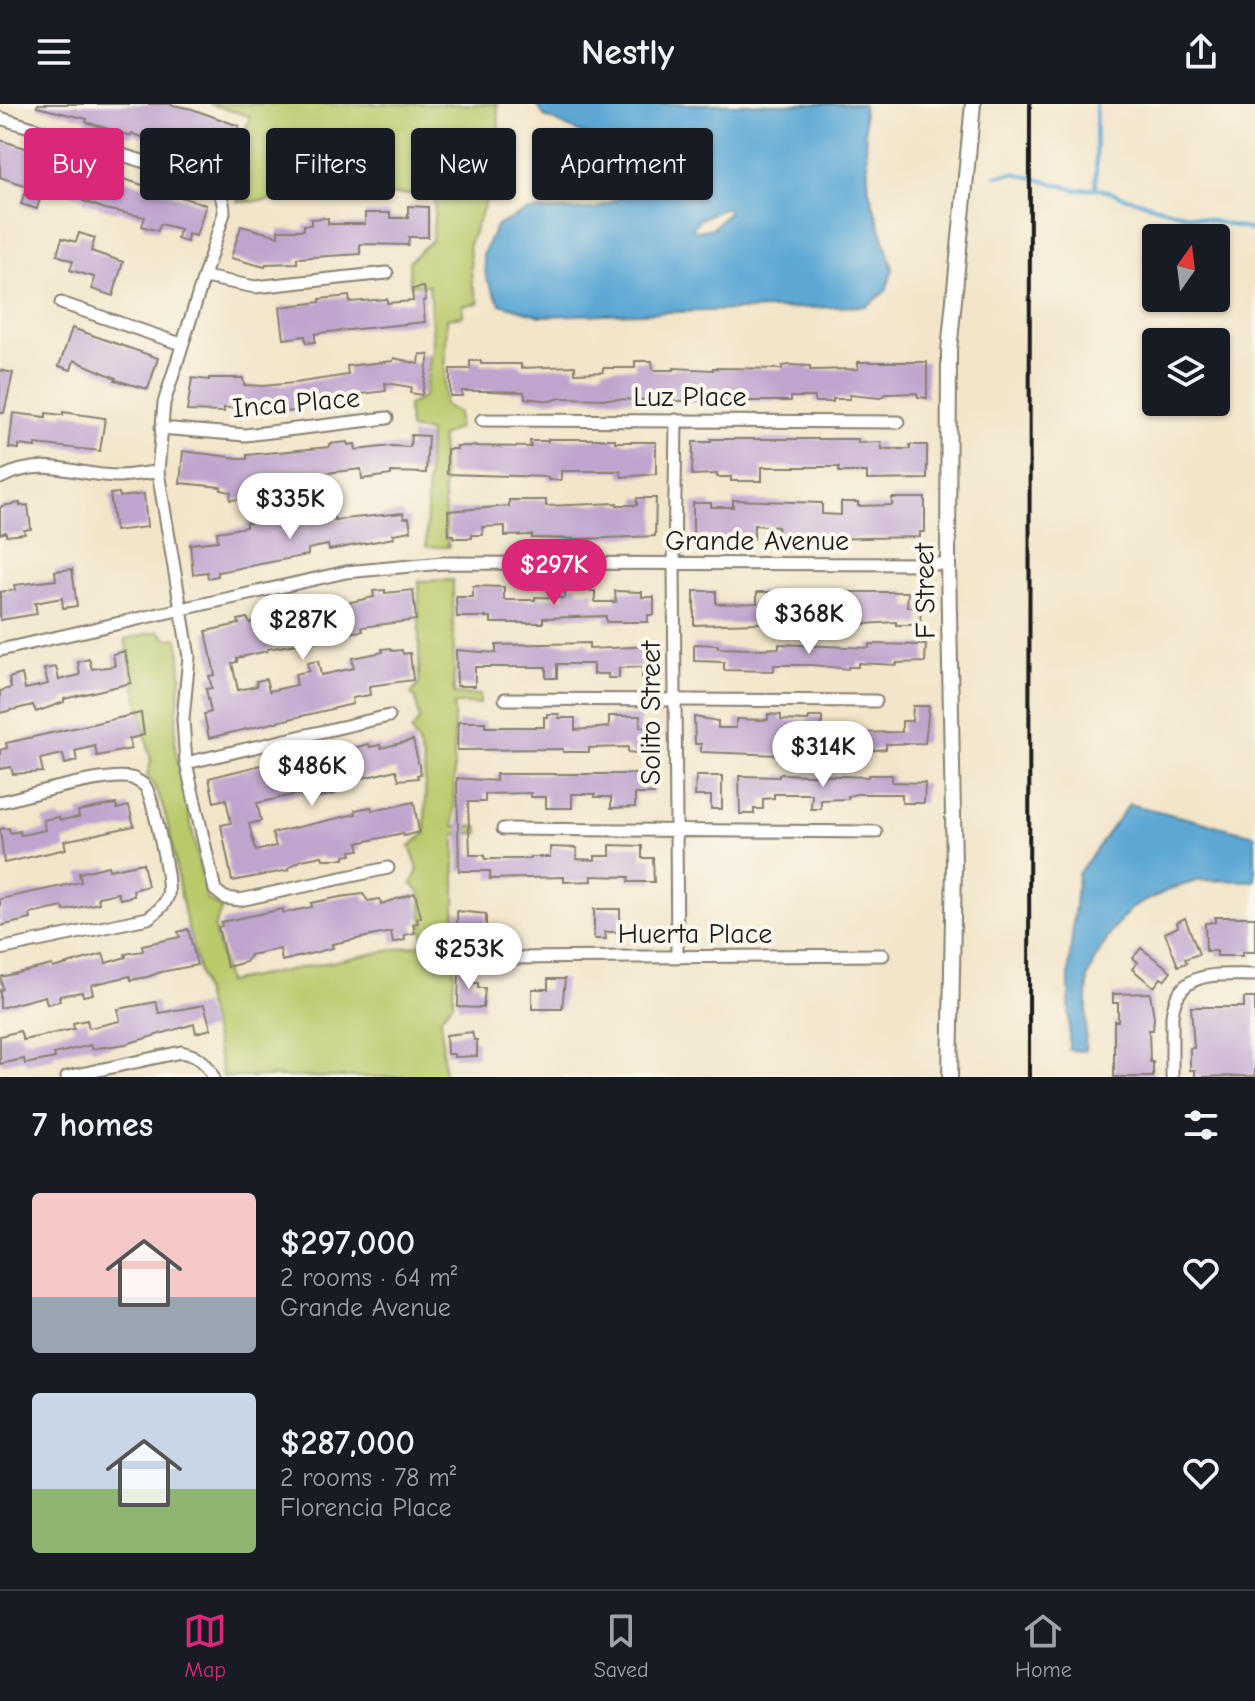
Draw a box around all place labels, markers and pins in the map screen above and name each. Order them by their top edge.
pin: $335K [234,473,346,541]
pin: $297K [498,539,610,607]
pin: $368K [753,588,865,656]
pin: $287K [247,594,359,662]
pin: $314K [767,721,879,789]
pin: $486K [256,740,368,808]
pin: $253K [413,923,525,991]

